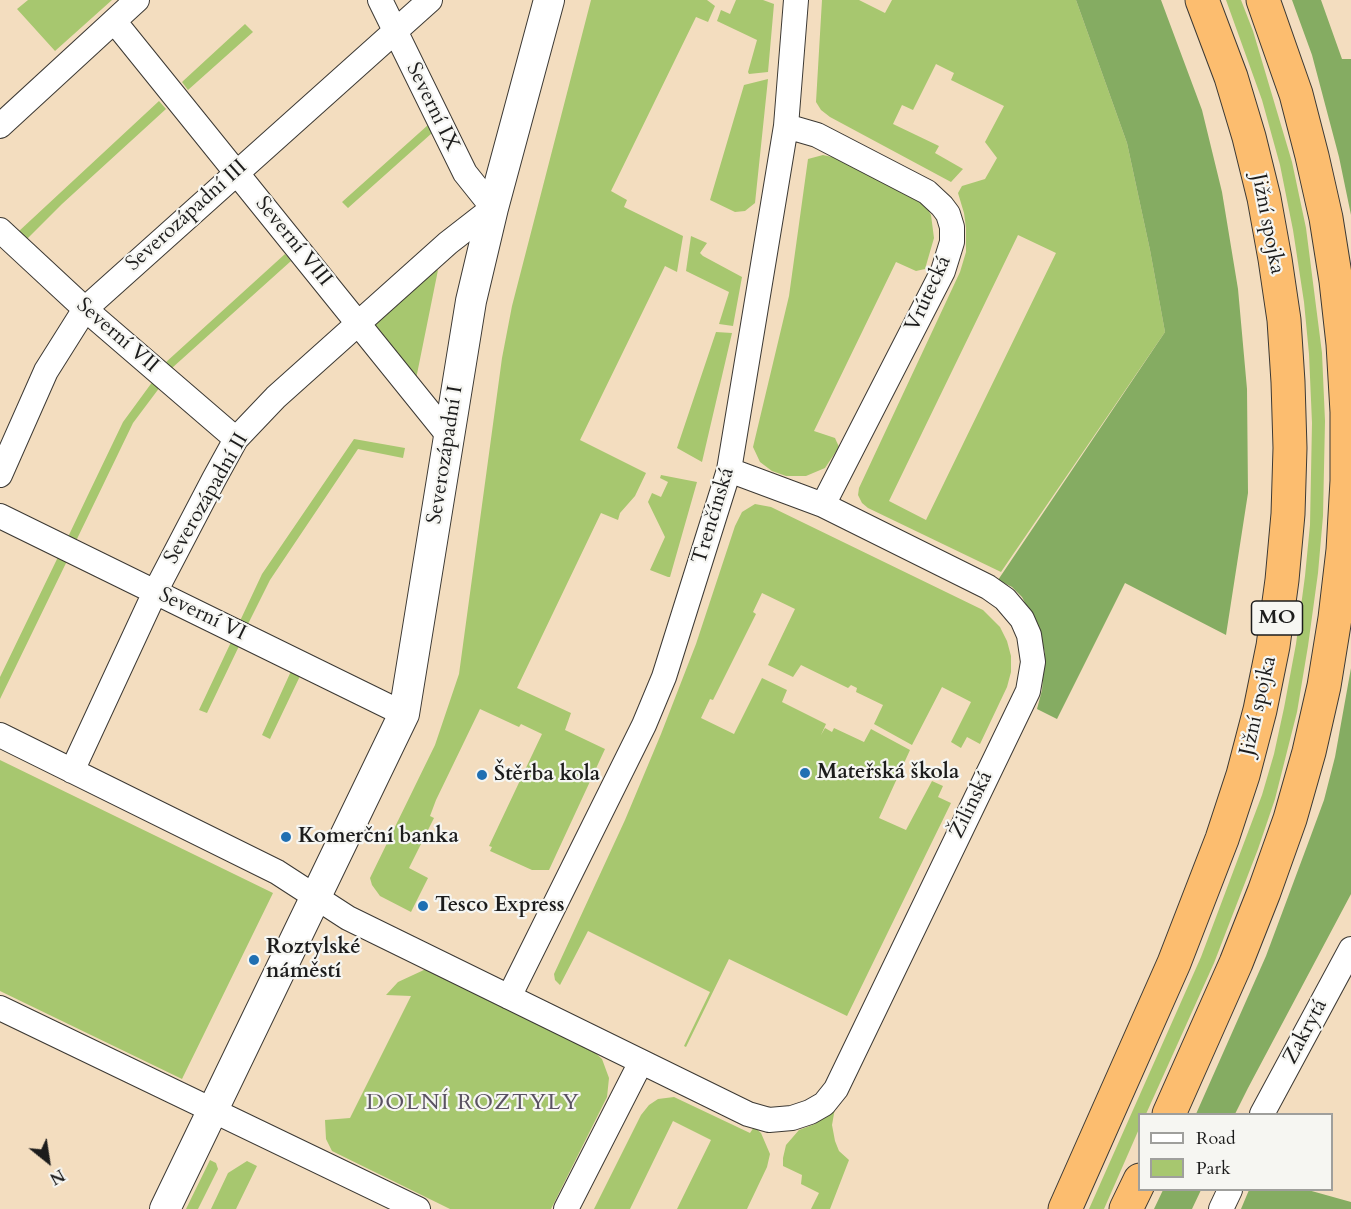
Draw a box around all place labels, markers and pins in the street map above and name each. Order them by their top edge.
place label: Mateřská škola [817,760,959,786]
place label: Štěrba kola [494,762,600,788]
marker: Mateřská škola [798,766,812,780]
marker: Štěrba kola [475,768,489,782]
place label: Komerční banka [298,824,459,850]
marker: Komerční banka [279,830,293,844]
place label: Tesco Express [435,893,565,919]
marker: Tesco Express [416,899,430,913]
place label: Roztylské náměstí [266,935,361,985]
marker: Roztylské náměstí [247,953,261,967]

